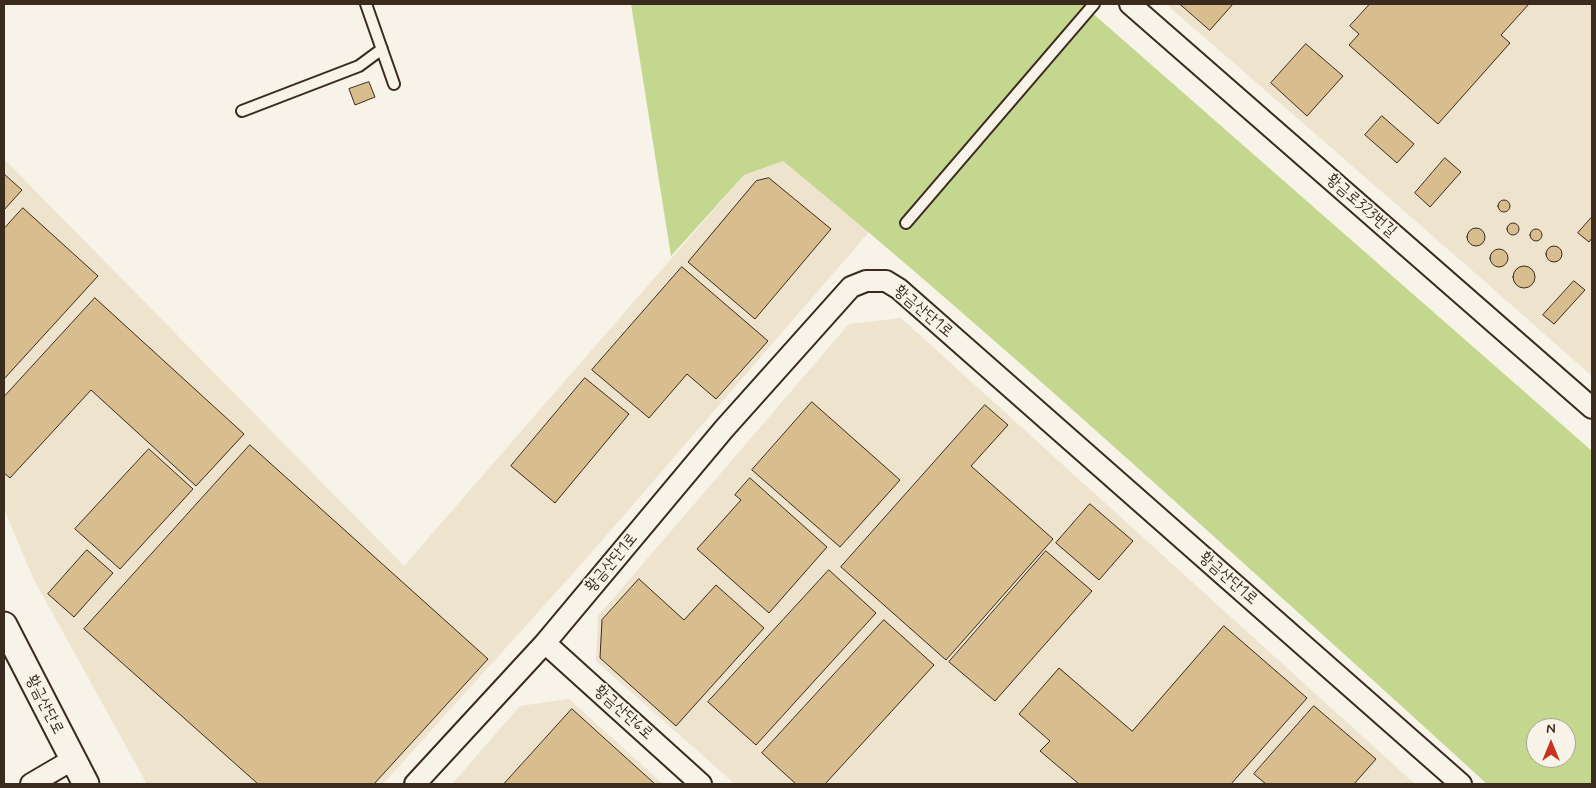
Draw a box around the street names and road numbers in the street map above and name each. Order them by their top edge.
street label: 황금로323번길 [1322,170,1400,242]
street label: 황금산단1로 [889,282,957,342]
street label: 황금산단1로 [582,529,642,597]
street label: 황금산단1로 [1195,548,1261,610]
street label: 황금산단로 [21,672,67,738]
street label: 황금산단6로 [590,682,656,744]

